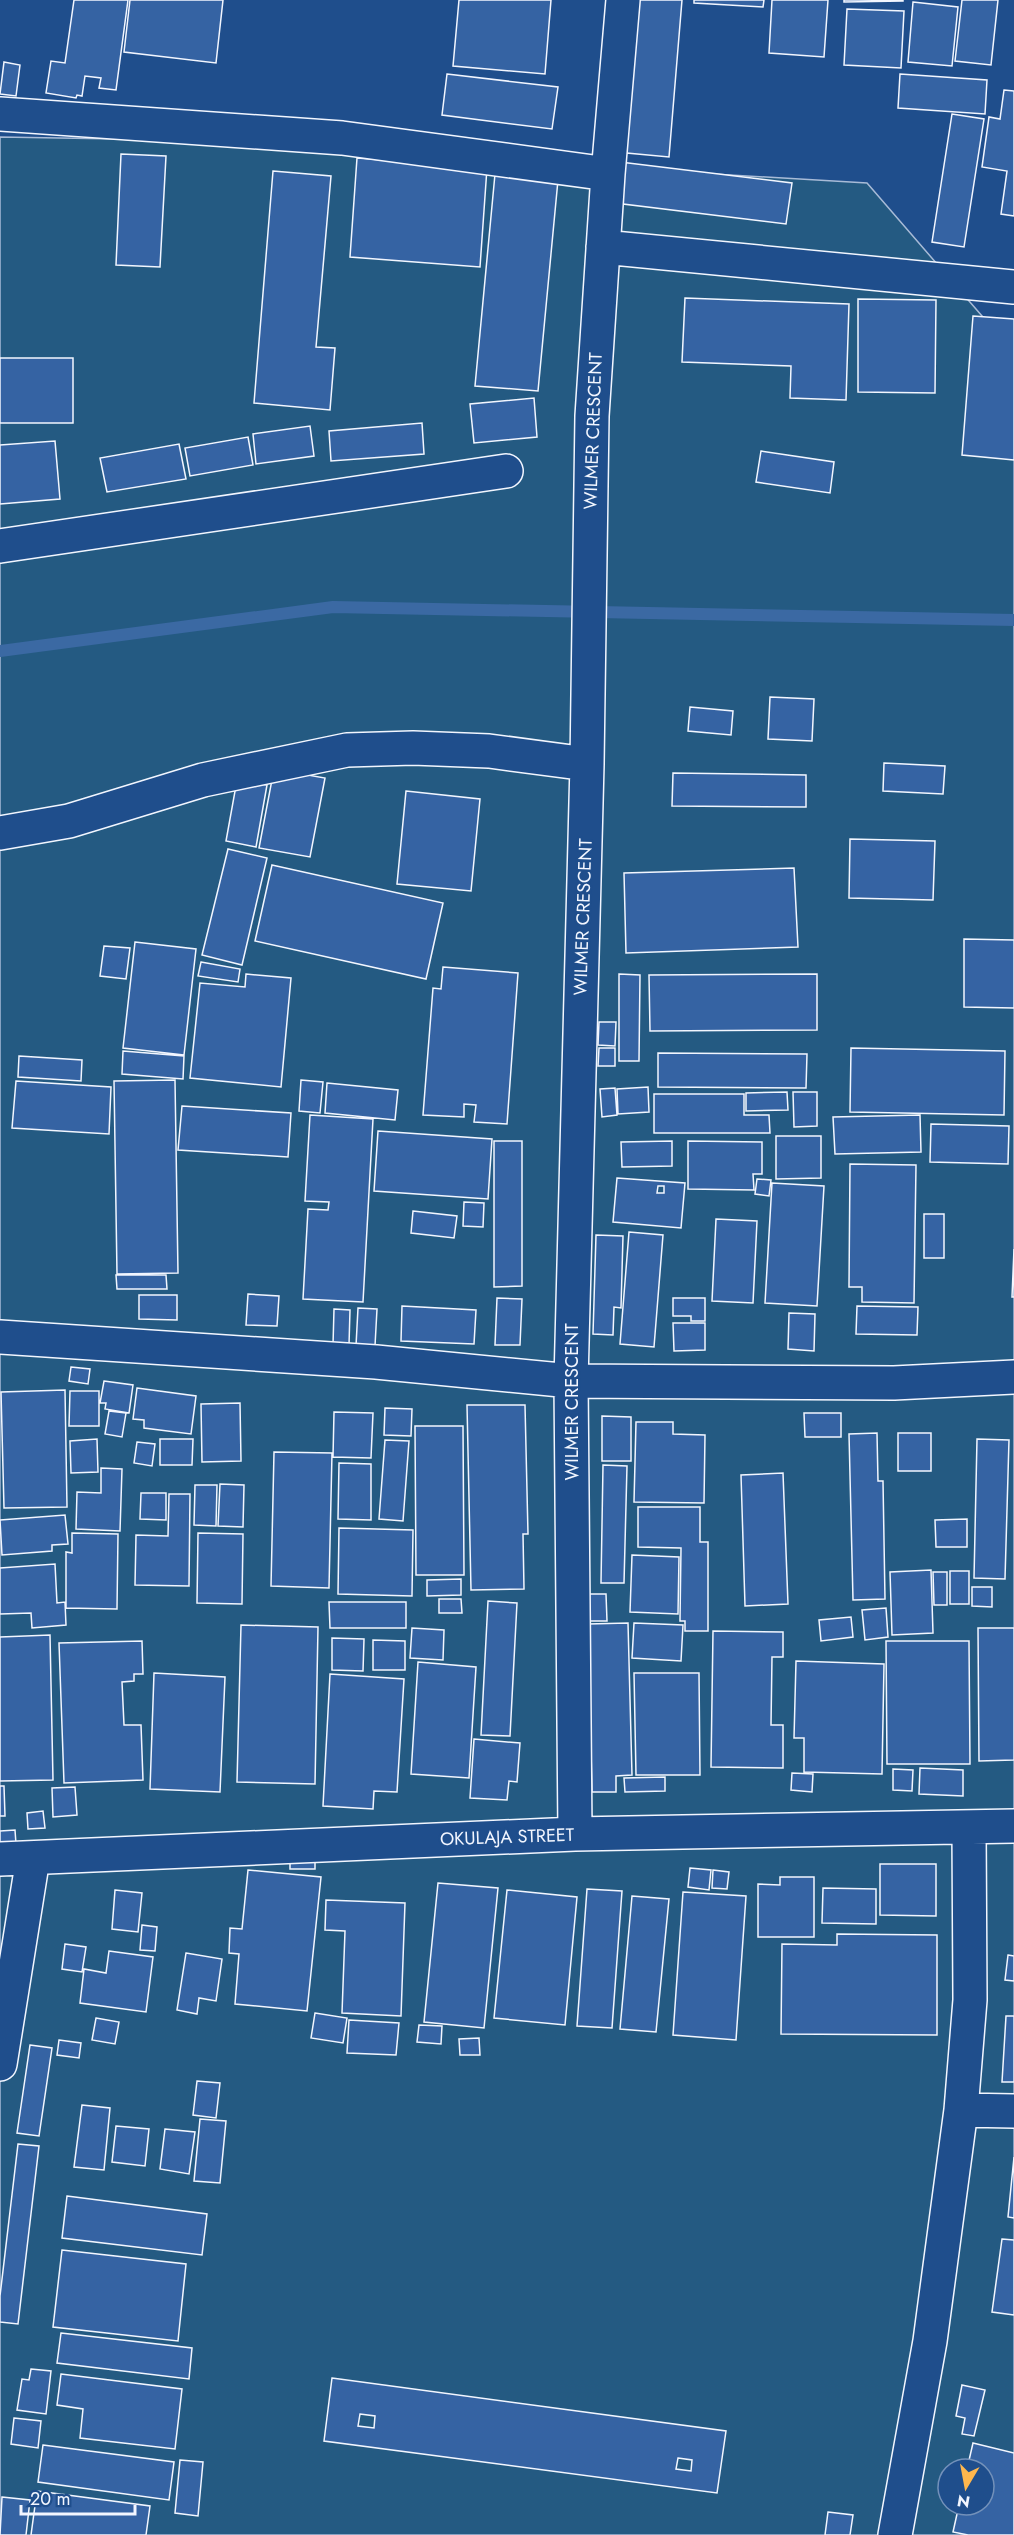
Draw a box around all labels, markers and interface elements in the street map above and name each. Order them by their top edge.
street label: WILMER CRESCENT [577,351,609,510]
street label: WILMER CRESCENT [567,837,599,996]
street label: WILMER CRESCENT [559,1323,585,1481]
street label: OKULAJA STREET [439,1822,575,1852]
north arrow [936,2457,996,2517]
scale bar [21,2478,135,2516]
text: 20 m [30,2486,70,2512]
text: N [955,2489,972,2514]

